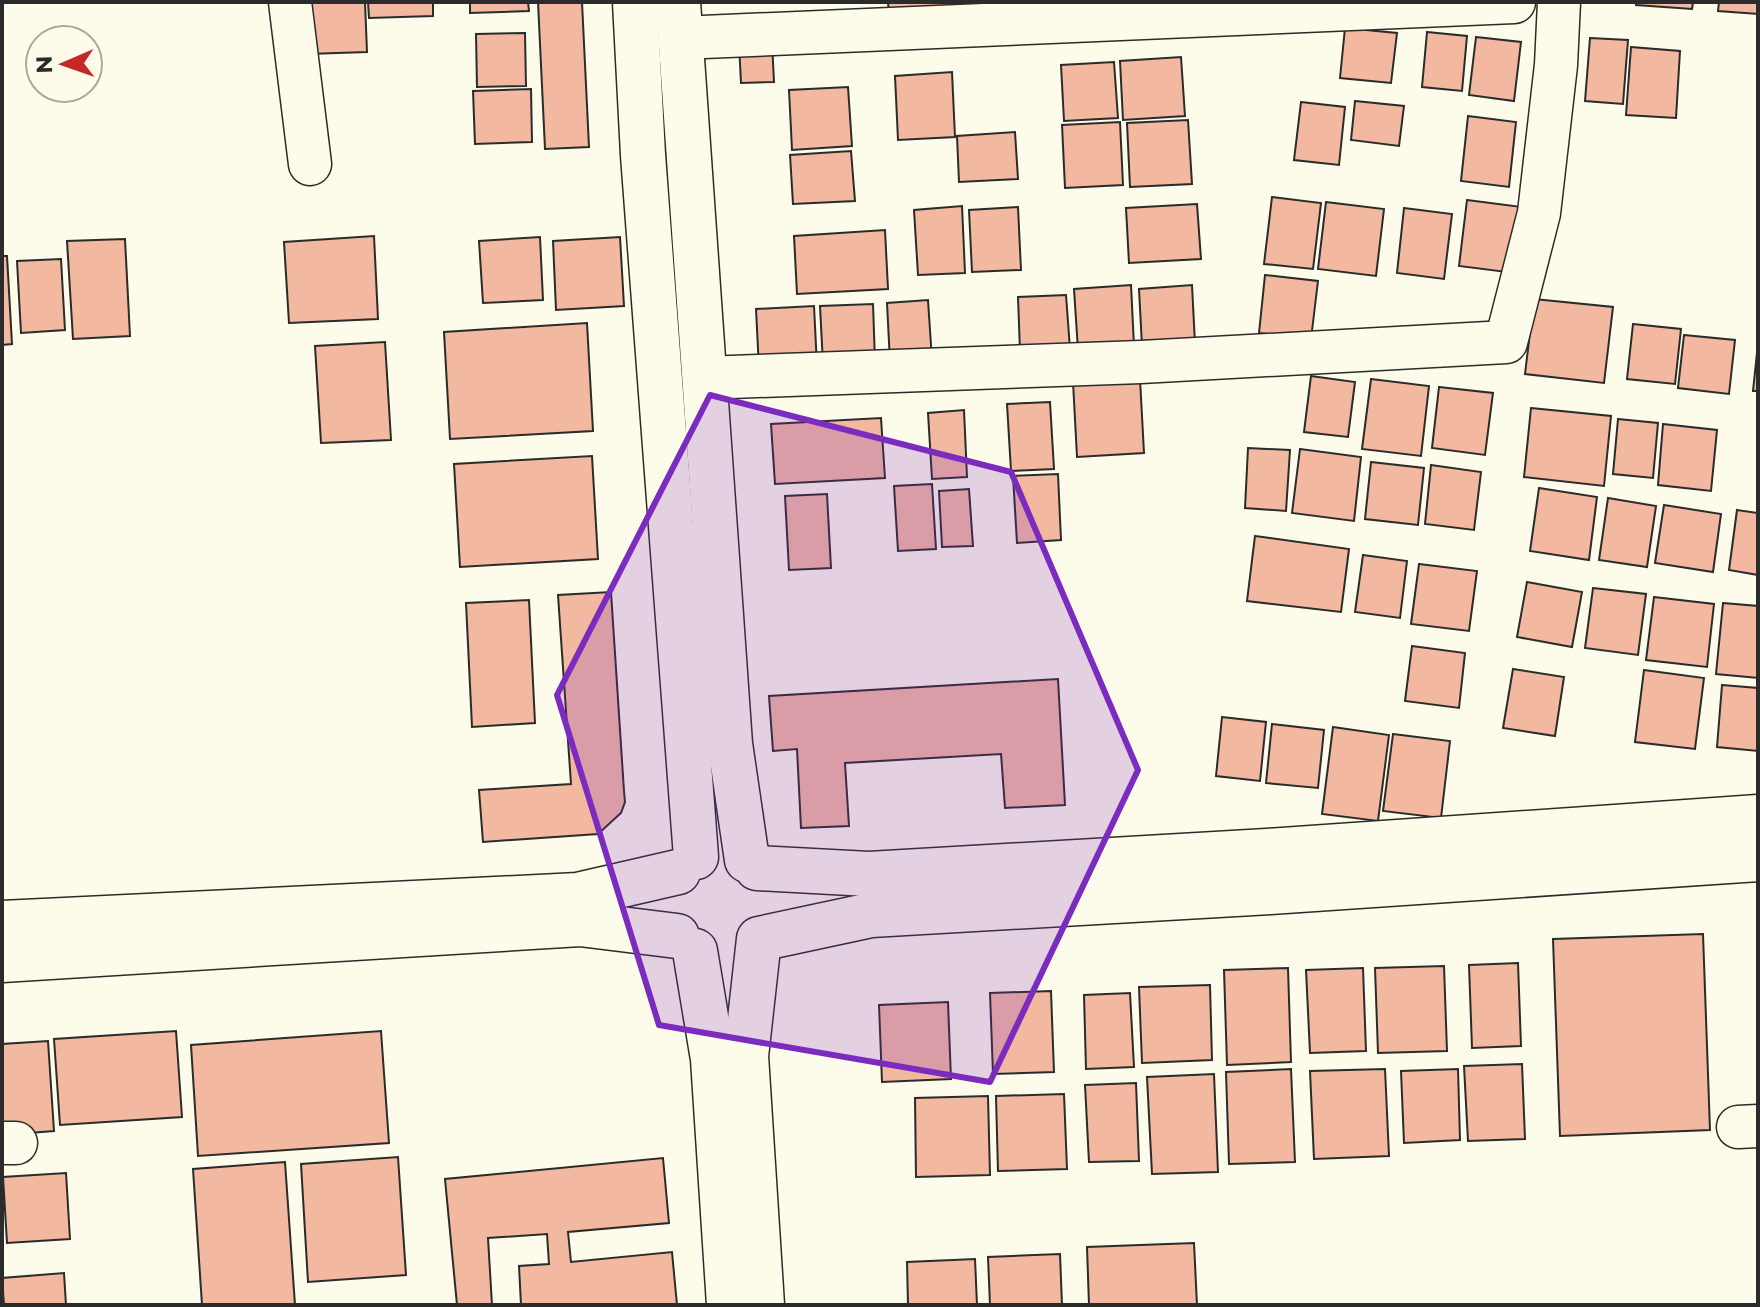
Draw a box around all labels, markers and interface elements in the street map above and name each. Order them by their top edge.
north arrow [24,24,104,104]
text: N [31,55,58,74]

